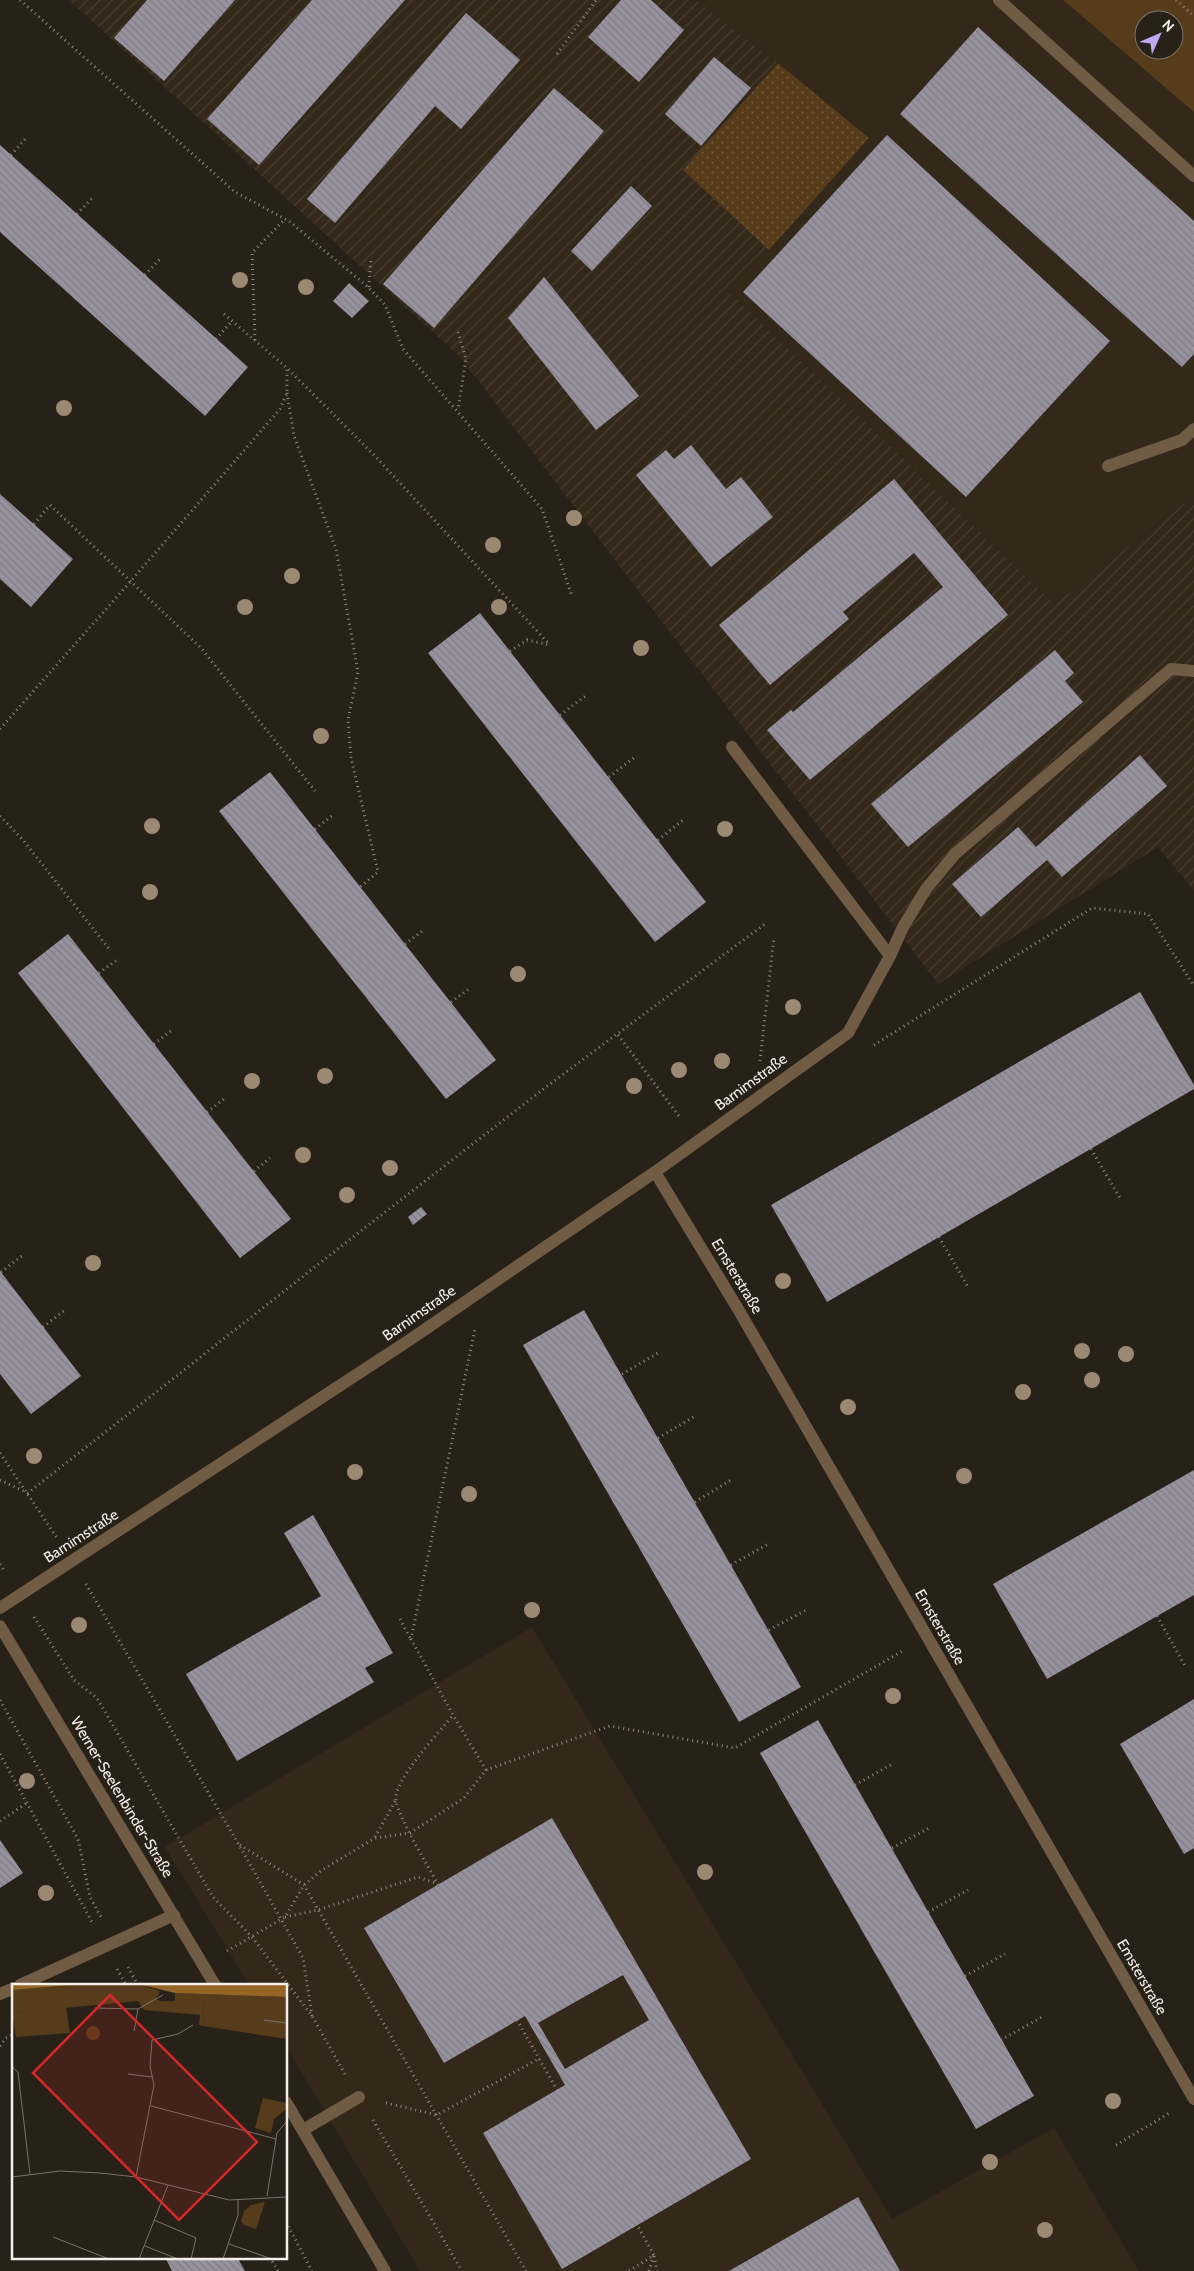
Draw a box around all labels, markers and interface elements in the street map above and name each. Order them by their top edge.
north arrow [1134,10,1184,60]
text: N [1158,16,1178,36]
street label: Barnimstraße [711,1050,791,1114]
street label: Emsterstraße [708,1235,767,1317]
street label: Barnimstraße [379,1281,459,1345]
street label: Barnimstraße [40,1505,122,1567]
street label: Emsterstraße [911,1586,969,1668]
street label: Werner-Seelenbinder-Straße [67,1713,177,1881]
street label: Emsterstraße [1113,1936,1171,2018]
inset map [12,1984,288,2258]

